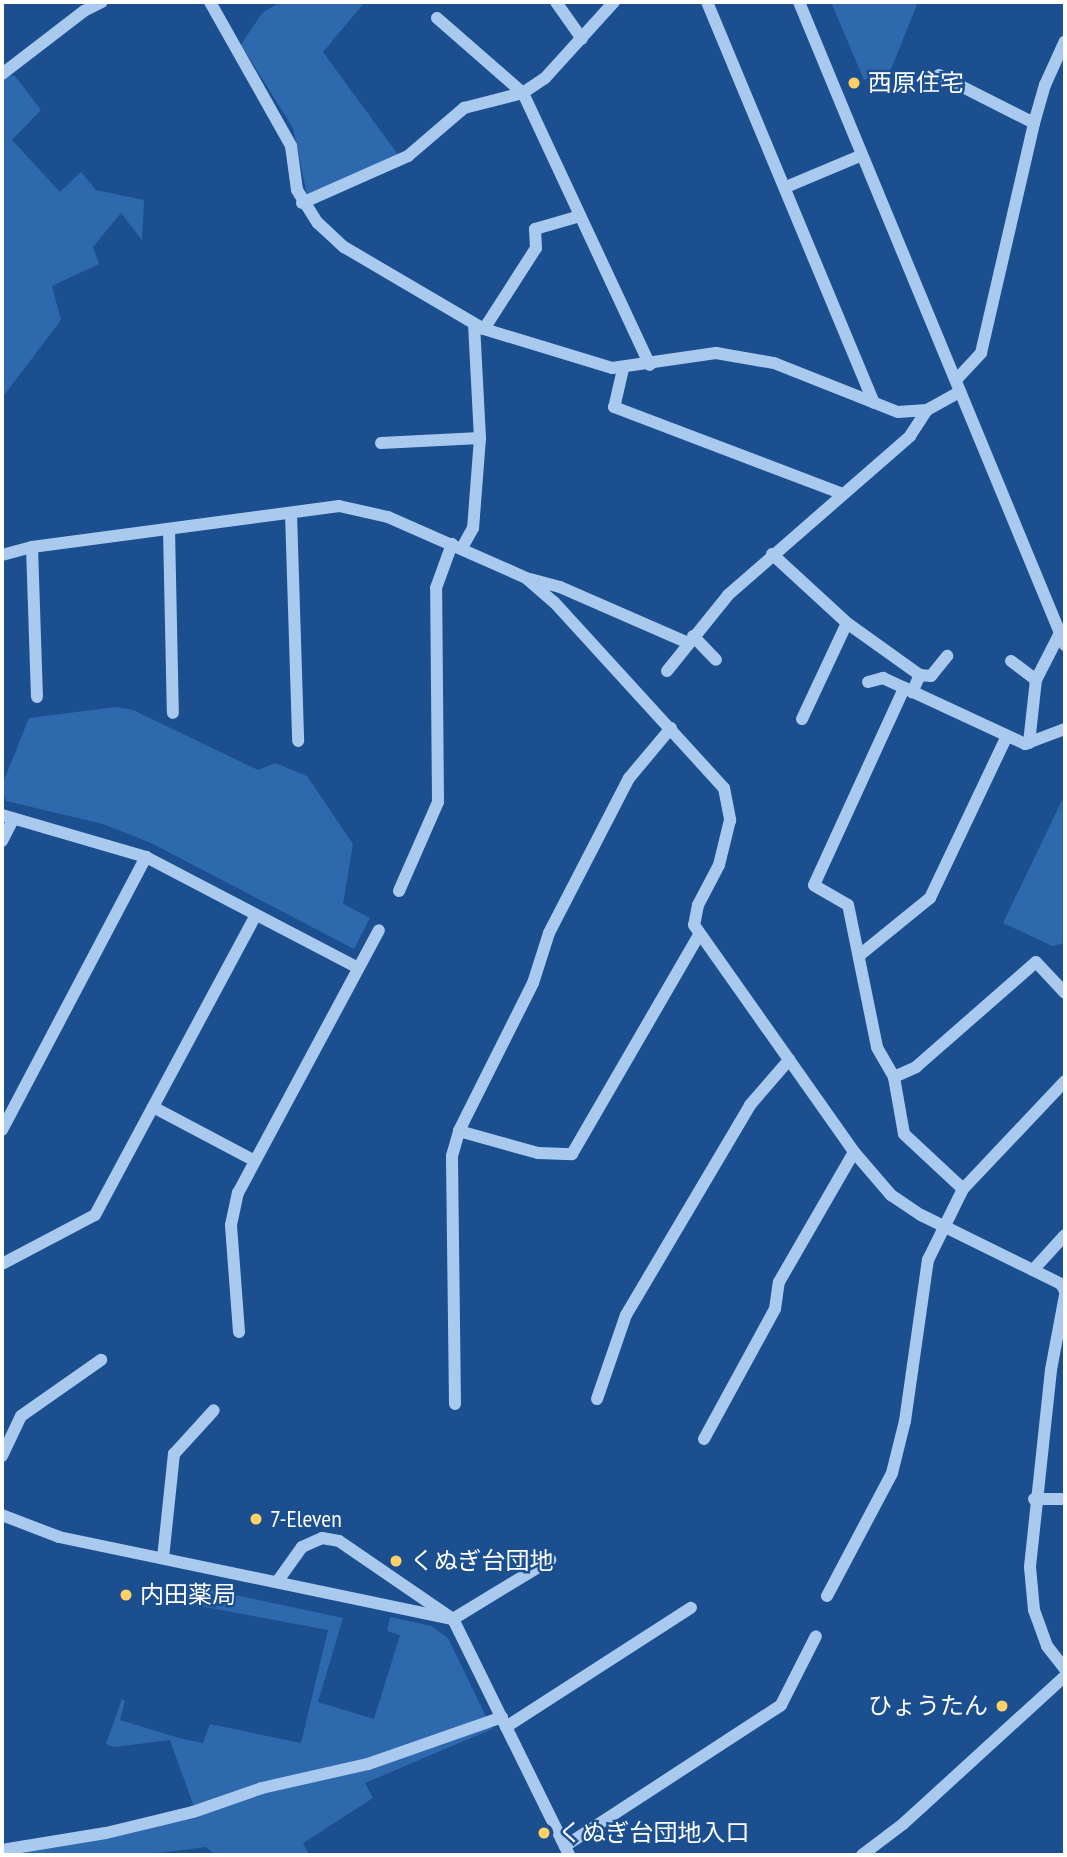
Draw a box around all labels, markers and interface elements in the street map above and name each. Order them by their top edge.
place label: 西原住宅 [868,69,964,97]
marker: 西原住宅 [846,75,862,91]
place label: 7-Eleven [270,1505,342,1533]
marker: 7-Eleven [248,1511,264,1527]
place label: くぬぎ台団地 [410,1547,554,1575]
marker: くぬぎ台団地 [388,1553,404,1569]
place label: 内田薬局 [140,1581,236,1609]
marker: 内田薬局 [118,1587,134,1603]
place label: ひょうたん [868,1692,988,1720]
marker: ひょうたん [994,1698,1010,1714]
place label: くぬぎ台団地入口 [558,1819,750,1847]
marker: くぬぎ台団地入口 [536,1825,552,1841]

